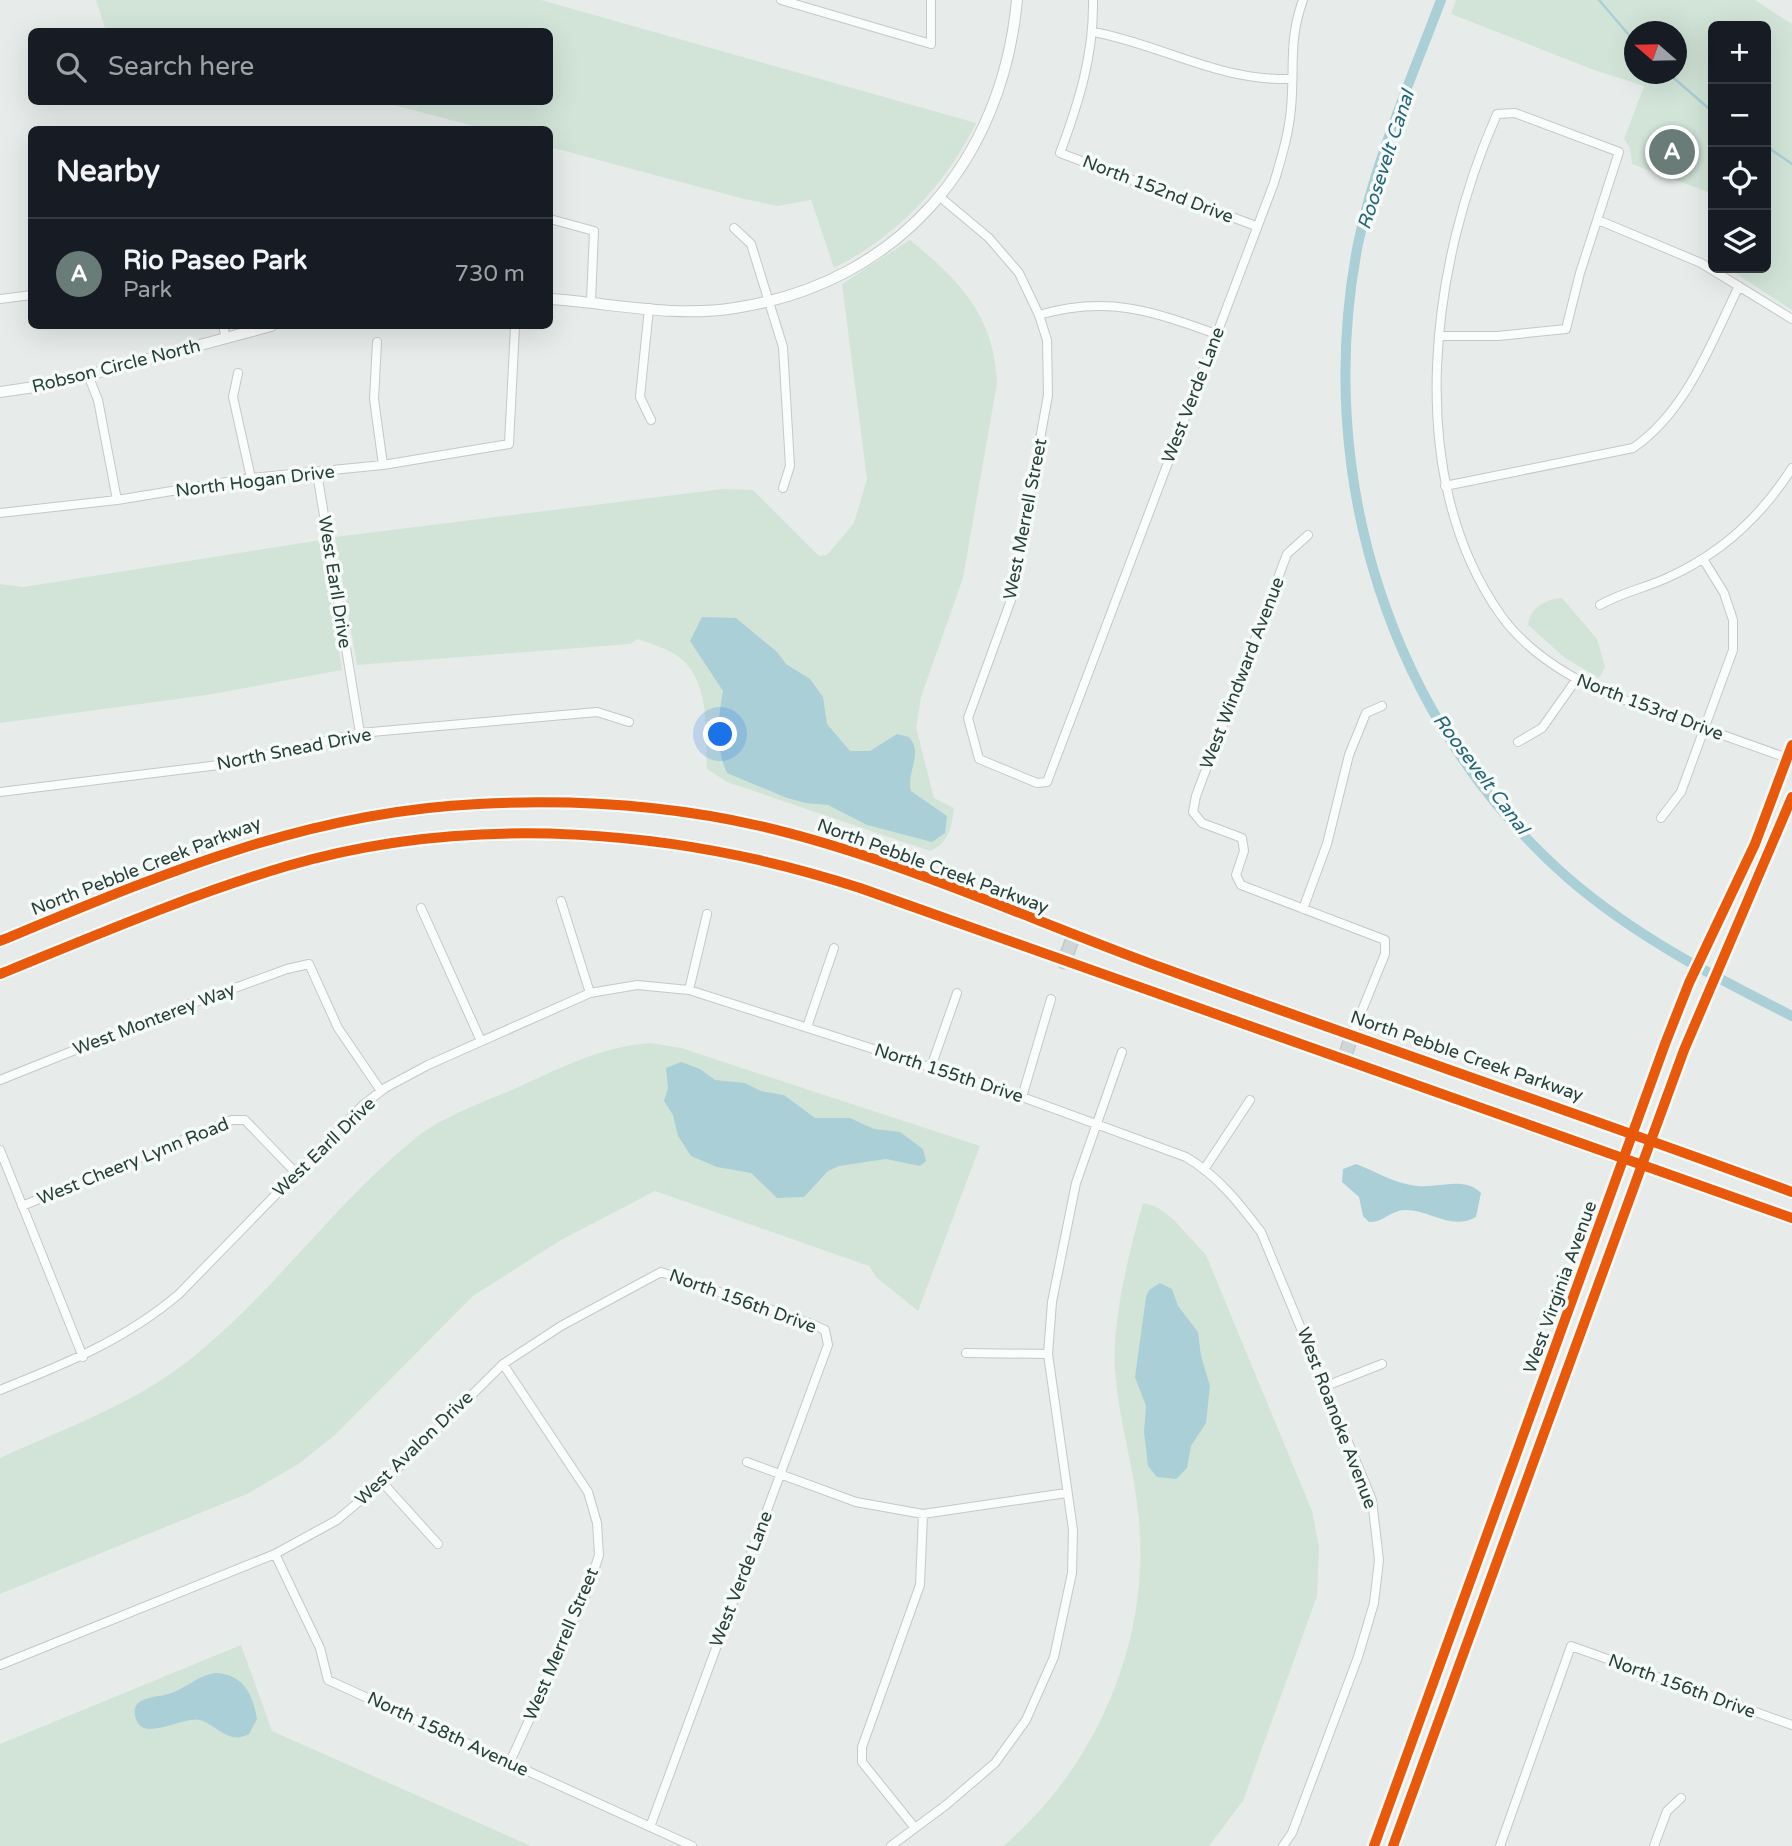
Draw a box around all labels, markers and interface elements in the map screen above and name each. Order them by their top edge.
north arrow [1624,21,1687,84]
map controls [1708,21,1771,273]
button: + [1708,21,1771,84]
search box [28,28,553,105]
icon: search [52,48,90,86]
text: Search here [108,51,254,82]
button: − [1708,84,1771,147]
water label: Roosevelt Canal [1353,86,1420,232]
pin: A [1649,126,1695,178]
button: locate [1708,147,1771,210]
street label: North 152nd Drive [1079,150,1237,228]
text: Nearby [56,153,160,190]
button: layers [1708,210,1771,273]
text: Rio Paseo Park [123,245,307,276]
text: A [70,260,88,288]
text: 730 m [455,260,525,288]
text: Park [123,276,172,304]
street label: West Verde Lane [1157,324,1229,466]
street label: Robson Circle North [30,334,202,398]
street label: West Merrell Street [999,436,1051,602]
street label: North Hogan Drive [174,460,336,502]
street label: West Earll Drive [314,514,356,650]
street label: West Windward Avenue [1195,574,1289,772]
street label: North 153rd Drive [1573,669,1727,745]
water label: Roosevelt Canal [1429,710,1535,840]
your location [703,717,737,751]
street label: North Snead Drive [215,723,373,775]
street label: North Pebble Creek Parkway [28,812,264,920]
street label: North Pebble Creek Parkway [814,814,1052,918]
street label: West Monterey Way [70,978,238,1060]
street label: North Pebble Creek Parkway [1348,1006,1587,1106]
street label: North 155th Drive [872,1039,1026,1107]
street label: West Earll Drive [268,1093,380,1201]
street label: West Cheery Lynn Road [34,1112,232,1210]
street label: West Virginia Avenue [1519,1198,1601,1376]
street label: North 156th Drive [666,1264,820,1338]
street label: West Roanoke Avenue [1292,1324,1382,1512]
street label: West Avalon Drive [350,1386,478,1510]
street label: West Verde Lane [705,1508,777,1650]
street label: West Merrell Street [519,1564,603,1724]
street label: North 156th Drive [1605,1649,1759,1723]
street label: North 158th Avenue [364,1687,532,1781]

